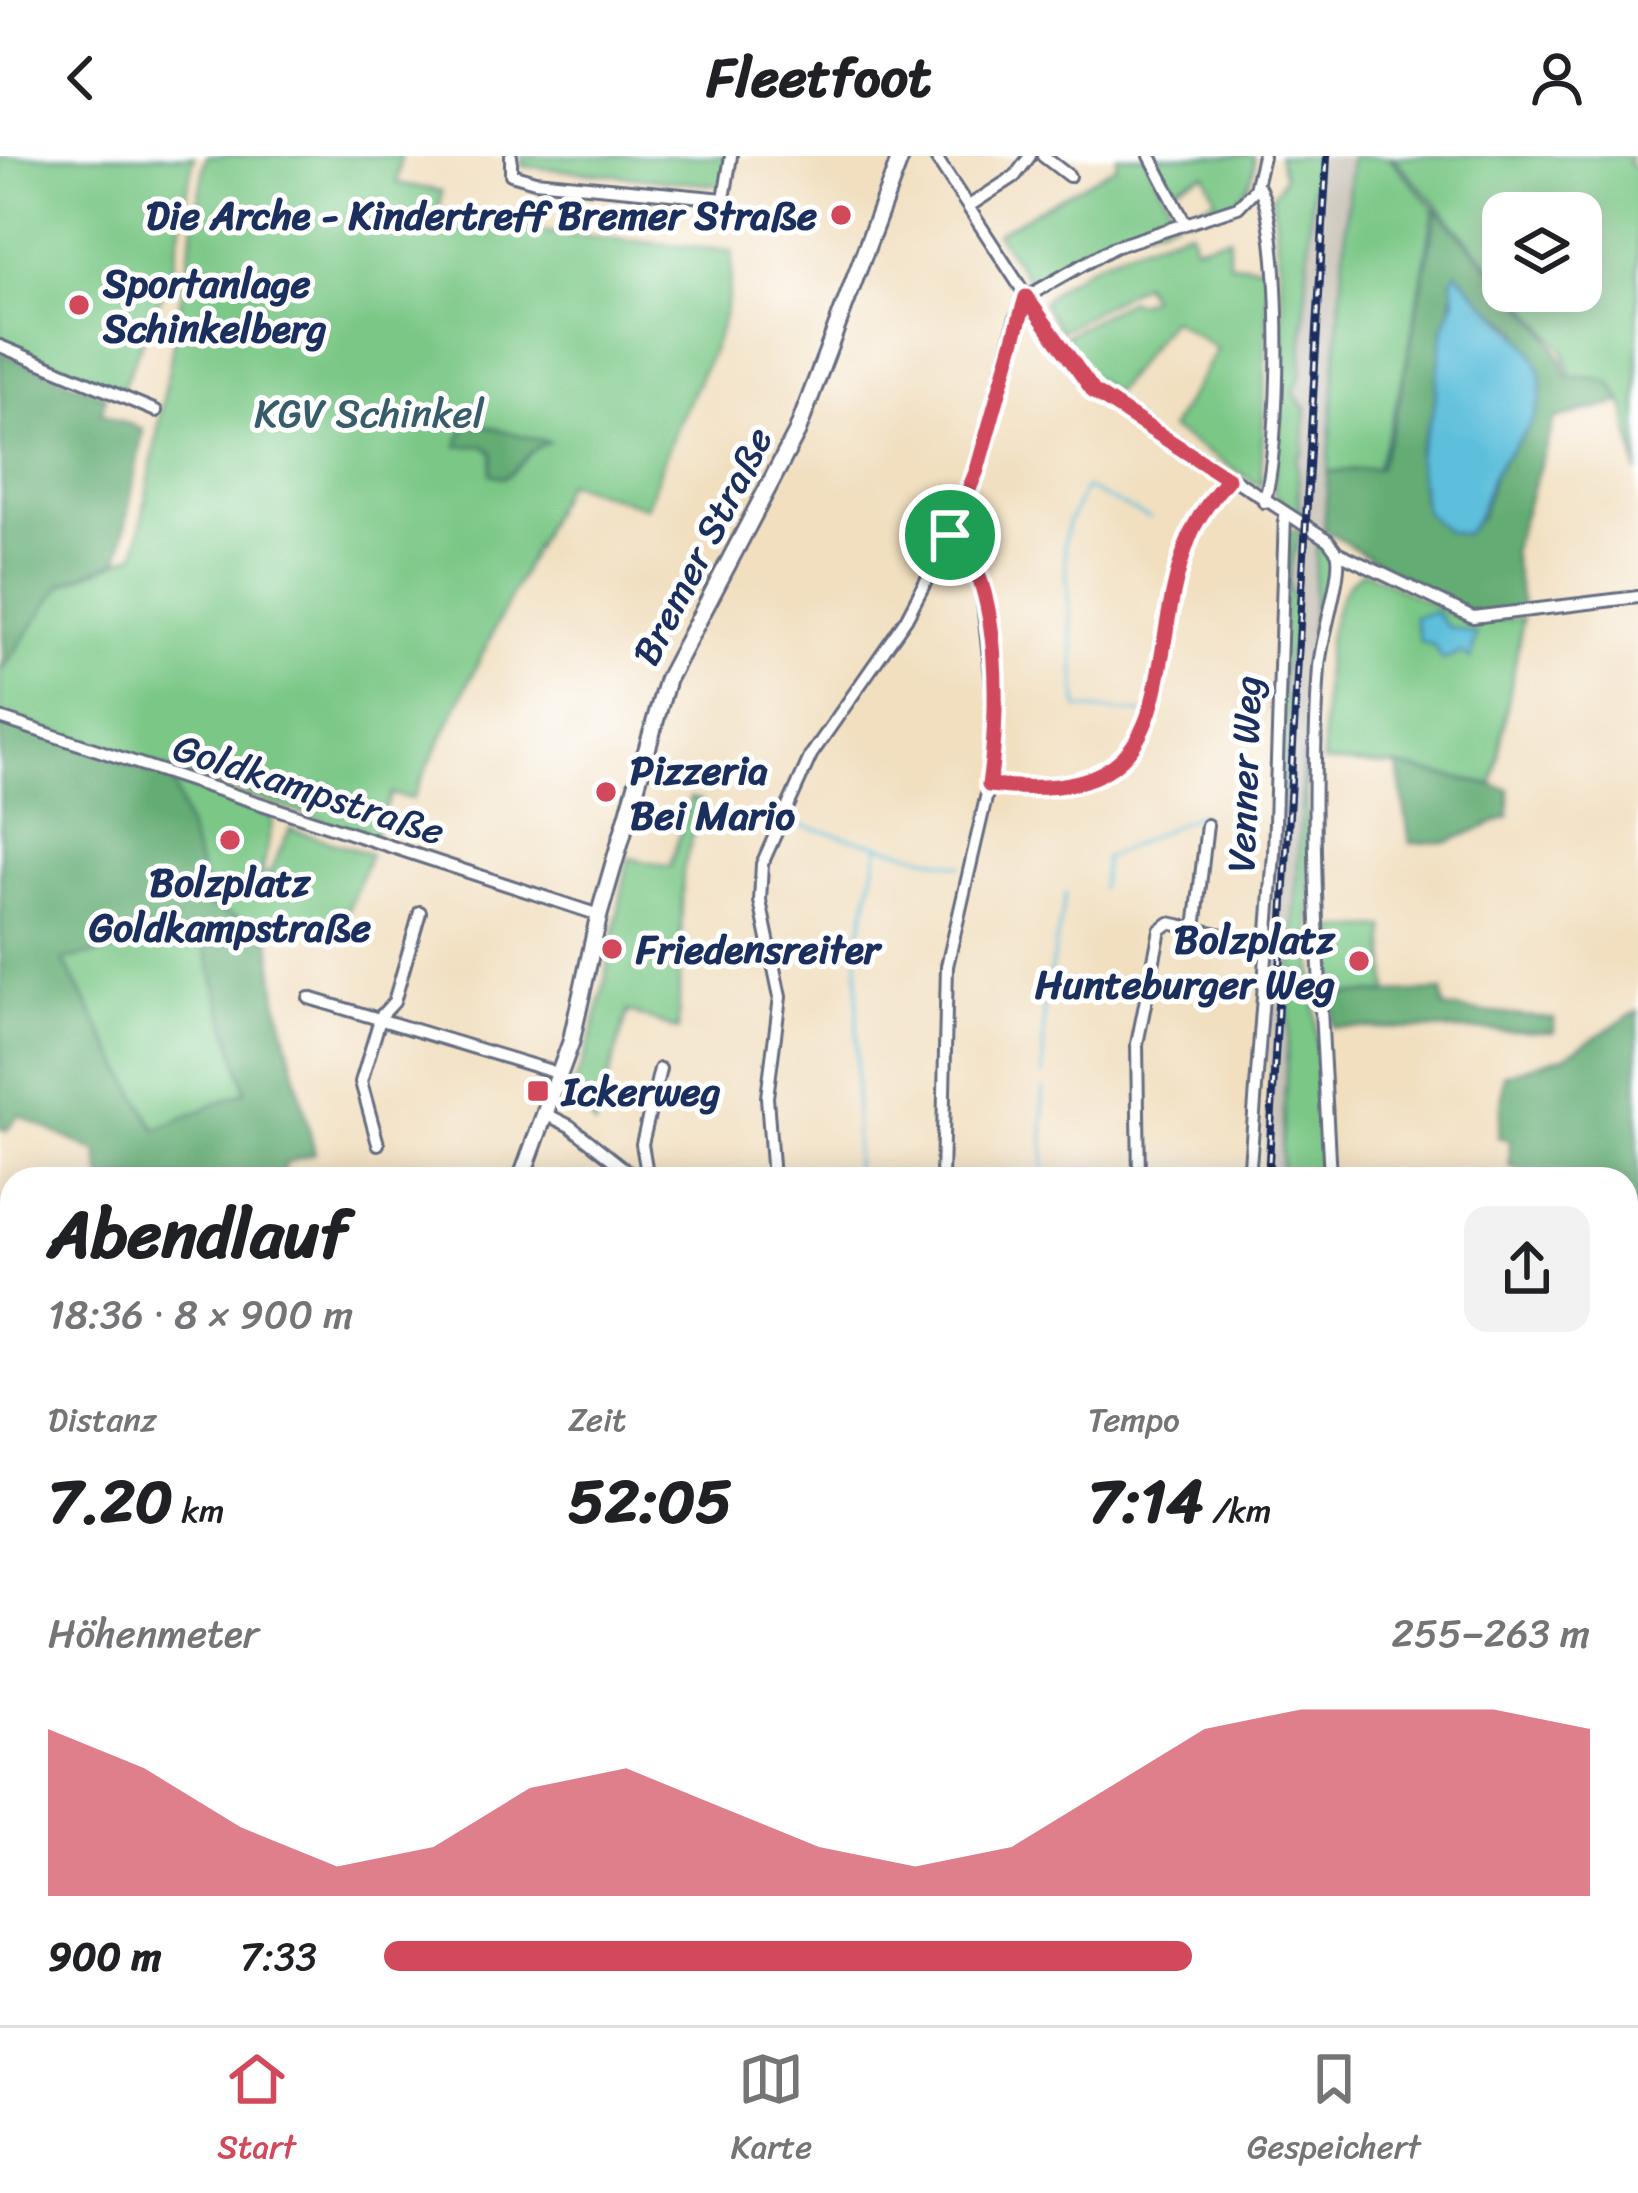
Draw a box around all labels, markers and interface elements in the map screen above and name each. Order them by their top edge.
text: Fleetfoot [706,30,932,126]
icon: back [48,45,114,111]
icon: person [1524,45,1590,111]
place label: Die Arche - Kindertreff Bremer Straße [146,181,817,250]
map controls [1482,192,1602,312]
button: layers [1482,192,1602,312]
marker: Die Arche - Kindertreff Bremer Straße [828,202,854,228]
place label: Sportanlage Schinkelberg [102,249,327,363]
marker: Sportanlage Schinkelberg [66,292,92,318]
park label: KGV Schinkel [254,379,485,448]
street label: Bremer Straße [612,414,792,678]
pin [899,484,1001,586]
icon: arrive [917,502,983,568]
street label: Venner Weg [1206,674,1282,874]
street label: Goldkampstraße [164,713,454,865]
place label: Pizzeria Bei Mario [630,736,795,850]
marker: Pizzeria Bei Mario [593,779,619,805]
marker: Bolzplatz Goldkampstraße [217,827,243,853]
place label: Bolzplatz Goldkampstraße [89,848,371,962]
place label: Bolzplatz Hunteburger Weg [1035,905,1336,1019]
place label: Friedensreiter [635,915,883,984]
marker: Friedensreiter [599,936,625,962]
marker: Bolzplatz Hunteburger Weg [1346,948,1372,974]
place label: Ickerweg [560,1057,721,1126]
marker: Ickerweg [525,1078,551,1104]
text: Abendlauf [48,1176,348,1293]
button: share [1464,1206,1590,1332]
text: 18:36 · 8 × 900 m [48,1280,353,1349]
text: Distanz [48,1391,157,1449]
text: Zeit [568,1391,626,1449]
text: Tempo [1088,1391,1180,1449]
text: 7.20 [48,1449,173,1555]
text: 52:05 [568,1449,732,1555]
text: 7:14 [1088,1449,1204,1555]
text: km [173,1482,224,1540]
text: /km [1204,1482,1271,1540]
text: Höhenmeter [48,1599,259,1668]
text: 255–263 m [1392,1599,1590,1668]
text: 900 m [48,1922,161,1991]
text: 7:33 [240,1922,317,1991]
tab: Start [217,2046,296,2176]
tab: Karte [731,2046,812,2176]
tab: Gespeichert [1247,2046,1421,2176]

